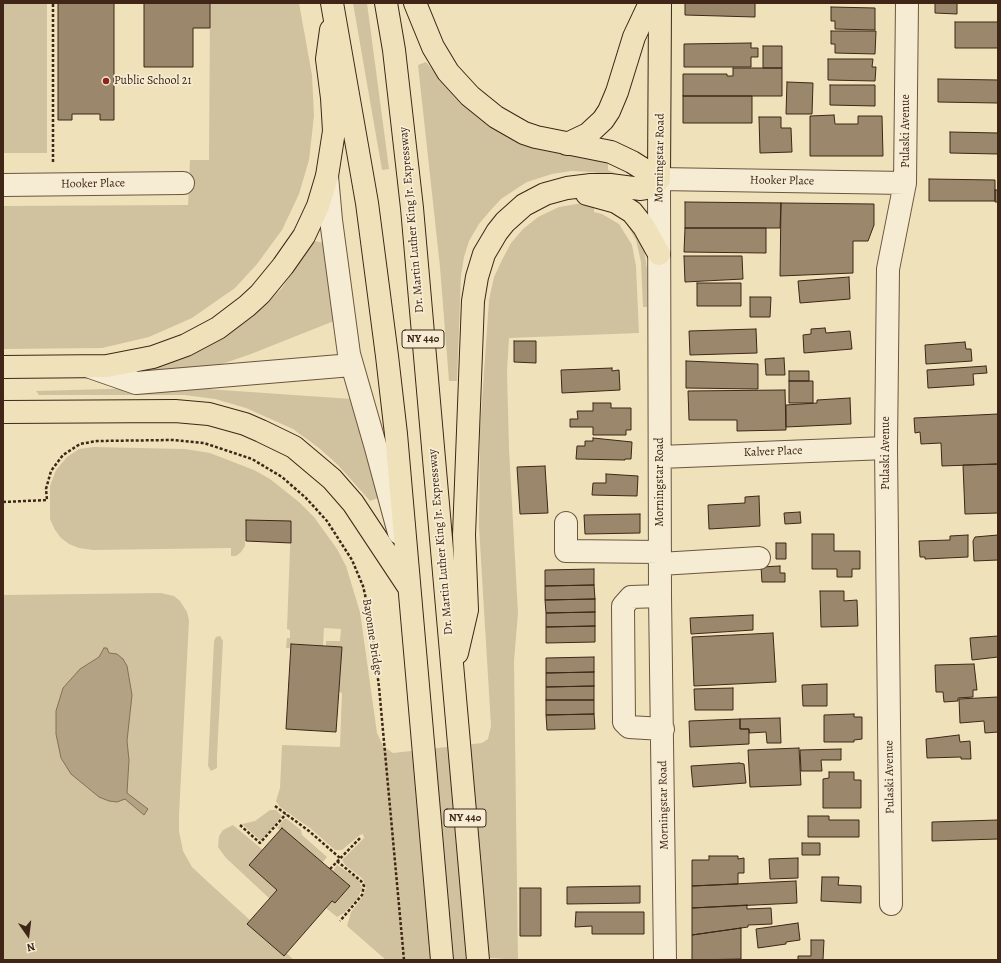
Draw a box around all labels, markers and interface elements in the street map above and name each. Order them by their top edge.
place label: Public School 21 [114,74,192,88]
marker: Public School 21 [101,76,111,86]
street label: Pulaski Avenue [899,94,913,168]
street label: Morningstar Road [652,113,668,203]
street label: Dr. Martin Luther King Jr. Expressway [397,126,427,314]
street label: Hooker Place [750,173,814,189]
street label: Hooker Place [61,176,125,192]
road number: NY 440 [402,330,444,348]
street label: Pulaski Avenue [879,416,893,490]
street label: Morningstar Road [653,437,667,527]
street label: Kalver Place [743,444,803,460]
street label: Dr. Martin Luther King Jr. Expressway [426,448,456,636]
street label: Bayonne Bridge [359,598,385,676]
street label: Pulaski Avenue [882,740,898,814]
street label: Morningstar Road [656,760,672,850]
road number: NY 440 [444,809,486,827]
north arrow [8,915,48,955]
text: N [25,939,37,955]

